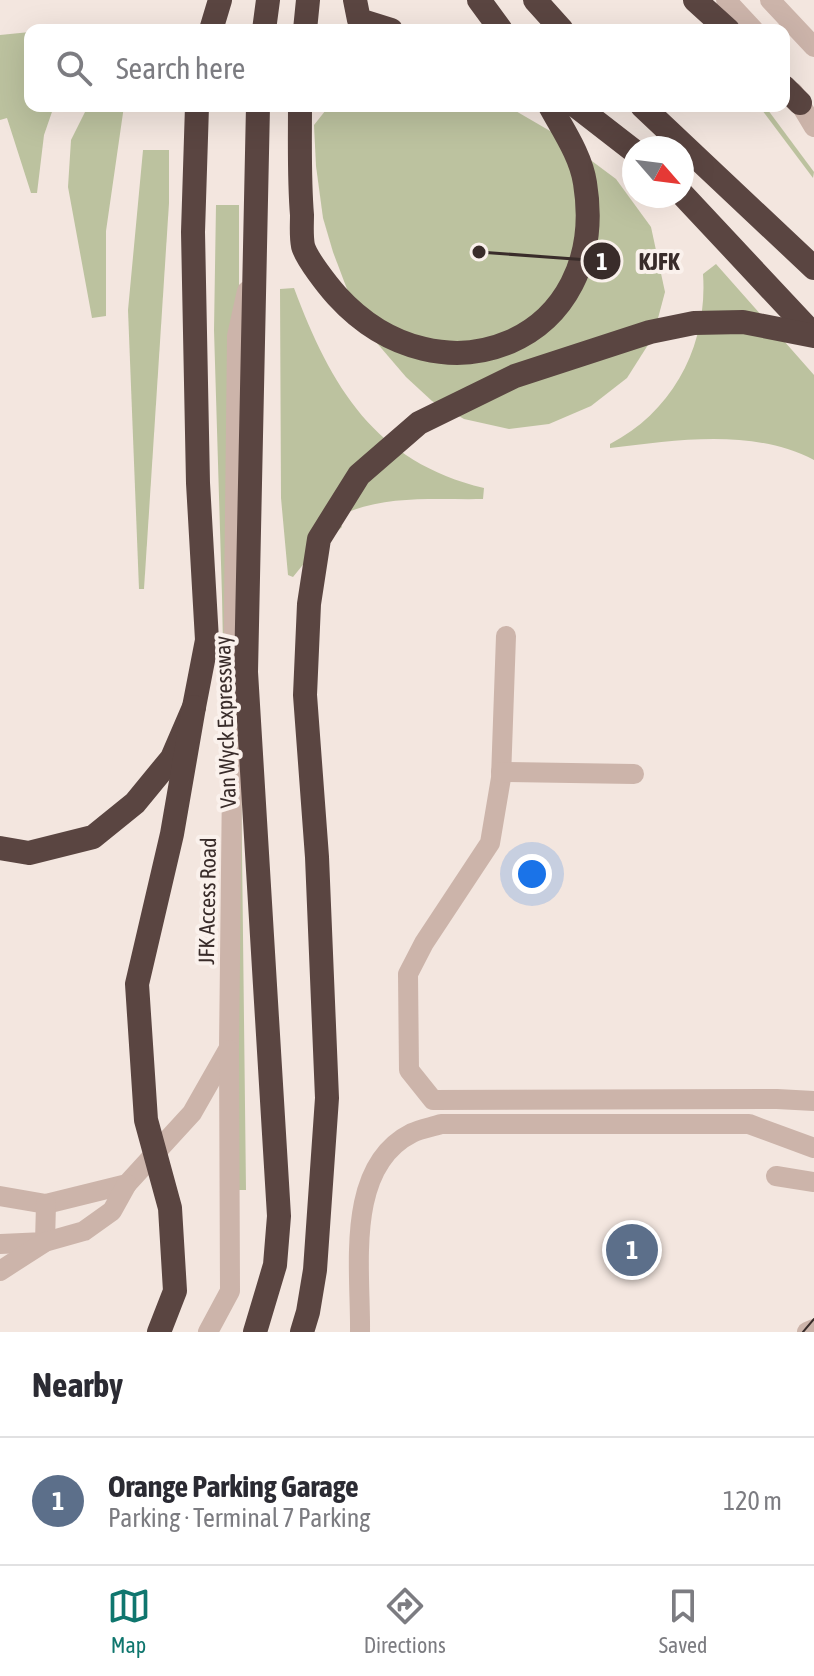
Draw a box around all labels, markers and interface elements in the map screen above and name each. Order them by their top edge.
search box [24,24,790,112]
icon: search [52,46,96,90]
text: Search here [116,51,245,85]
north arrow [622,136,694,208]
callout: KJFK [582,237,695,285]
text: 1 [596,248,608,275]
text: KJFK [639,248,680,275]
street label: Van Wyck Expressway [209,635,241,809]
street label: JFK Access Road [193,837,221,965]
your location [512,854,552,894]
pin: 1 [606,1220,658,1280]
text: Nearby [32,1365,123,1404]
text: Orange Parking Garage [108,1469,359,1503]
text: 1 [52,1486,64,1516]
text: 120 m [723,1486,782,1516]
text: Parking · Terminal 7 Parking [108,1503,370,1533]
tab: Map [107,1584,151,1658]
tab: Directions [364,1584,446,1658]
tab: Saved [659,1584,707,1658]

